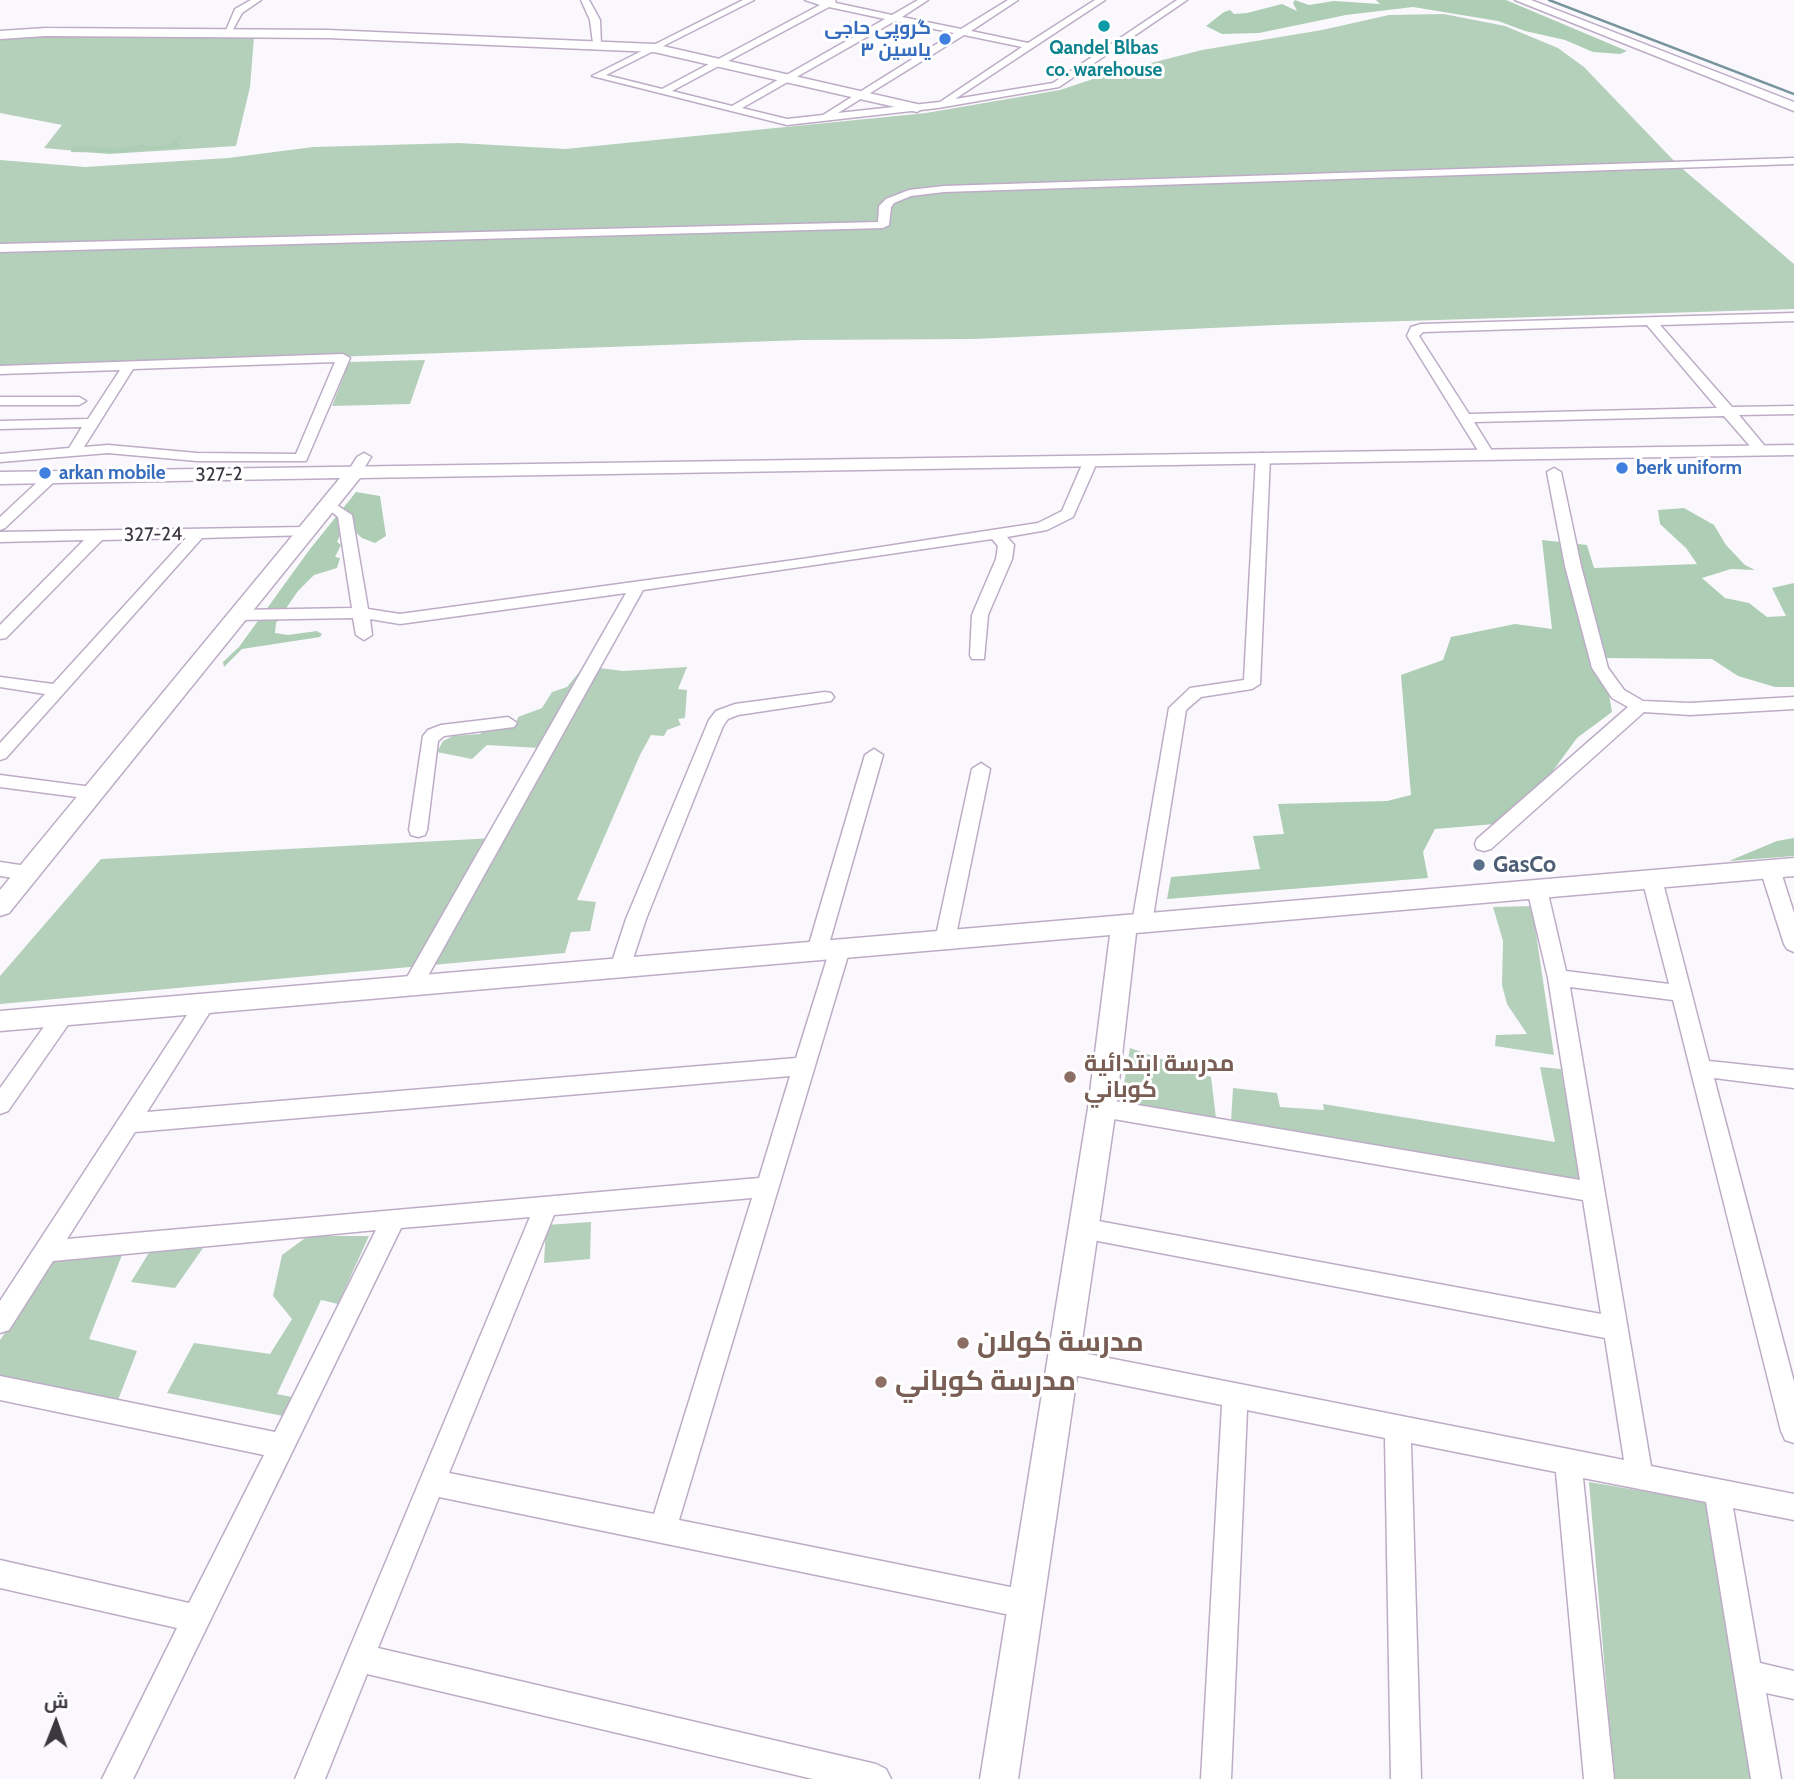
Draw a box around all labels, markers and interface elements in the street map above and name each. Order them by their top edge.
place label: گروپی حاجی یاسین ٣ [824,17,931,61]
marker: Qandel Blbas co. warehouse [1096,18,1112,34]
marker: گروپی حاجی یاسین ٣ [937,31,953,47]
place label: Qandel Blbas co. warehouse [1046,37,1162,81]
place label: berk uniform [1636,457,1742,479]
marker: berk uniform [1614,460,1630,476]
place label: arkan mobile [59,462,166,484]
street label: 327-2 [195,463,243,487]
marker: arkan mobile [37,465,53,481]
street label: 327-24 [124,523,182,547]
place label: GasCo [1493,851,1556,879]
marker: GasCo [1471,857,1487,873]
place label: مدرسة ابتدائية كوباني [1084,1050,1234,1104]
marker: مدرسة ابتدائية كوباني [1062,1069,1078,1085]
place label: مدرسة كولان [977,1326,1144,1360]
marker: مدرسة كولان [955,1335,971,1351]
place label: مدرسة كوباني [895,1365,1076,1399]
marker: مدرسة كوباني [873,1374,889,1390]
north arrow [21,1688,91,1758]
text: ش [44,1690,69,1713]

